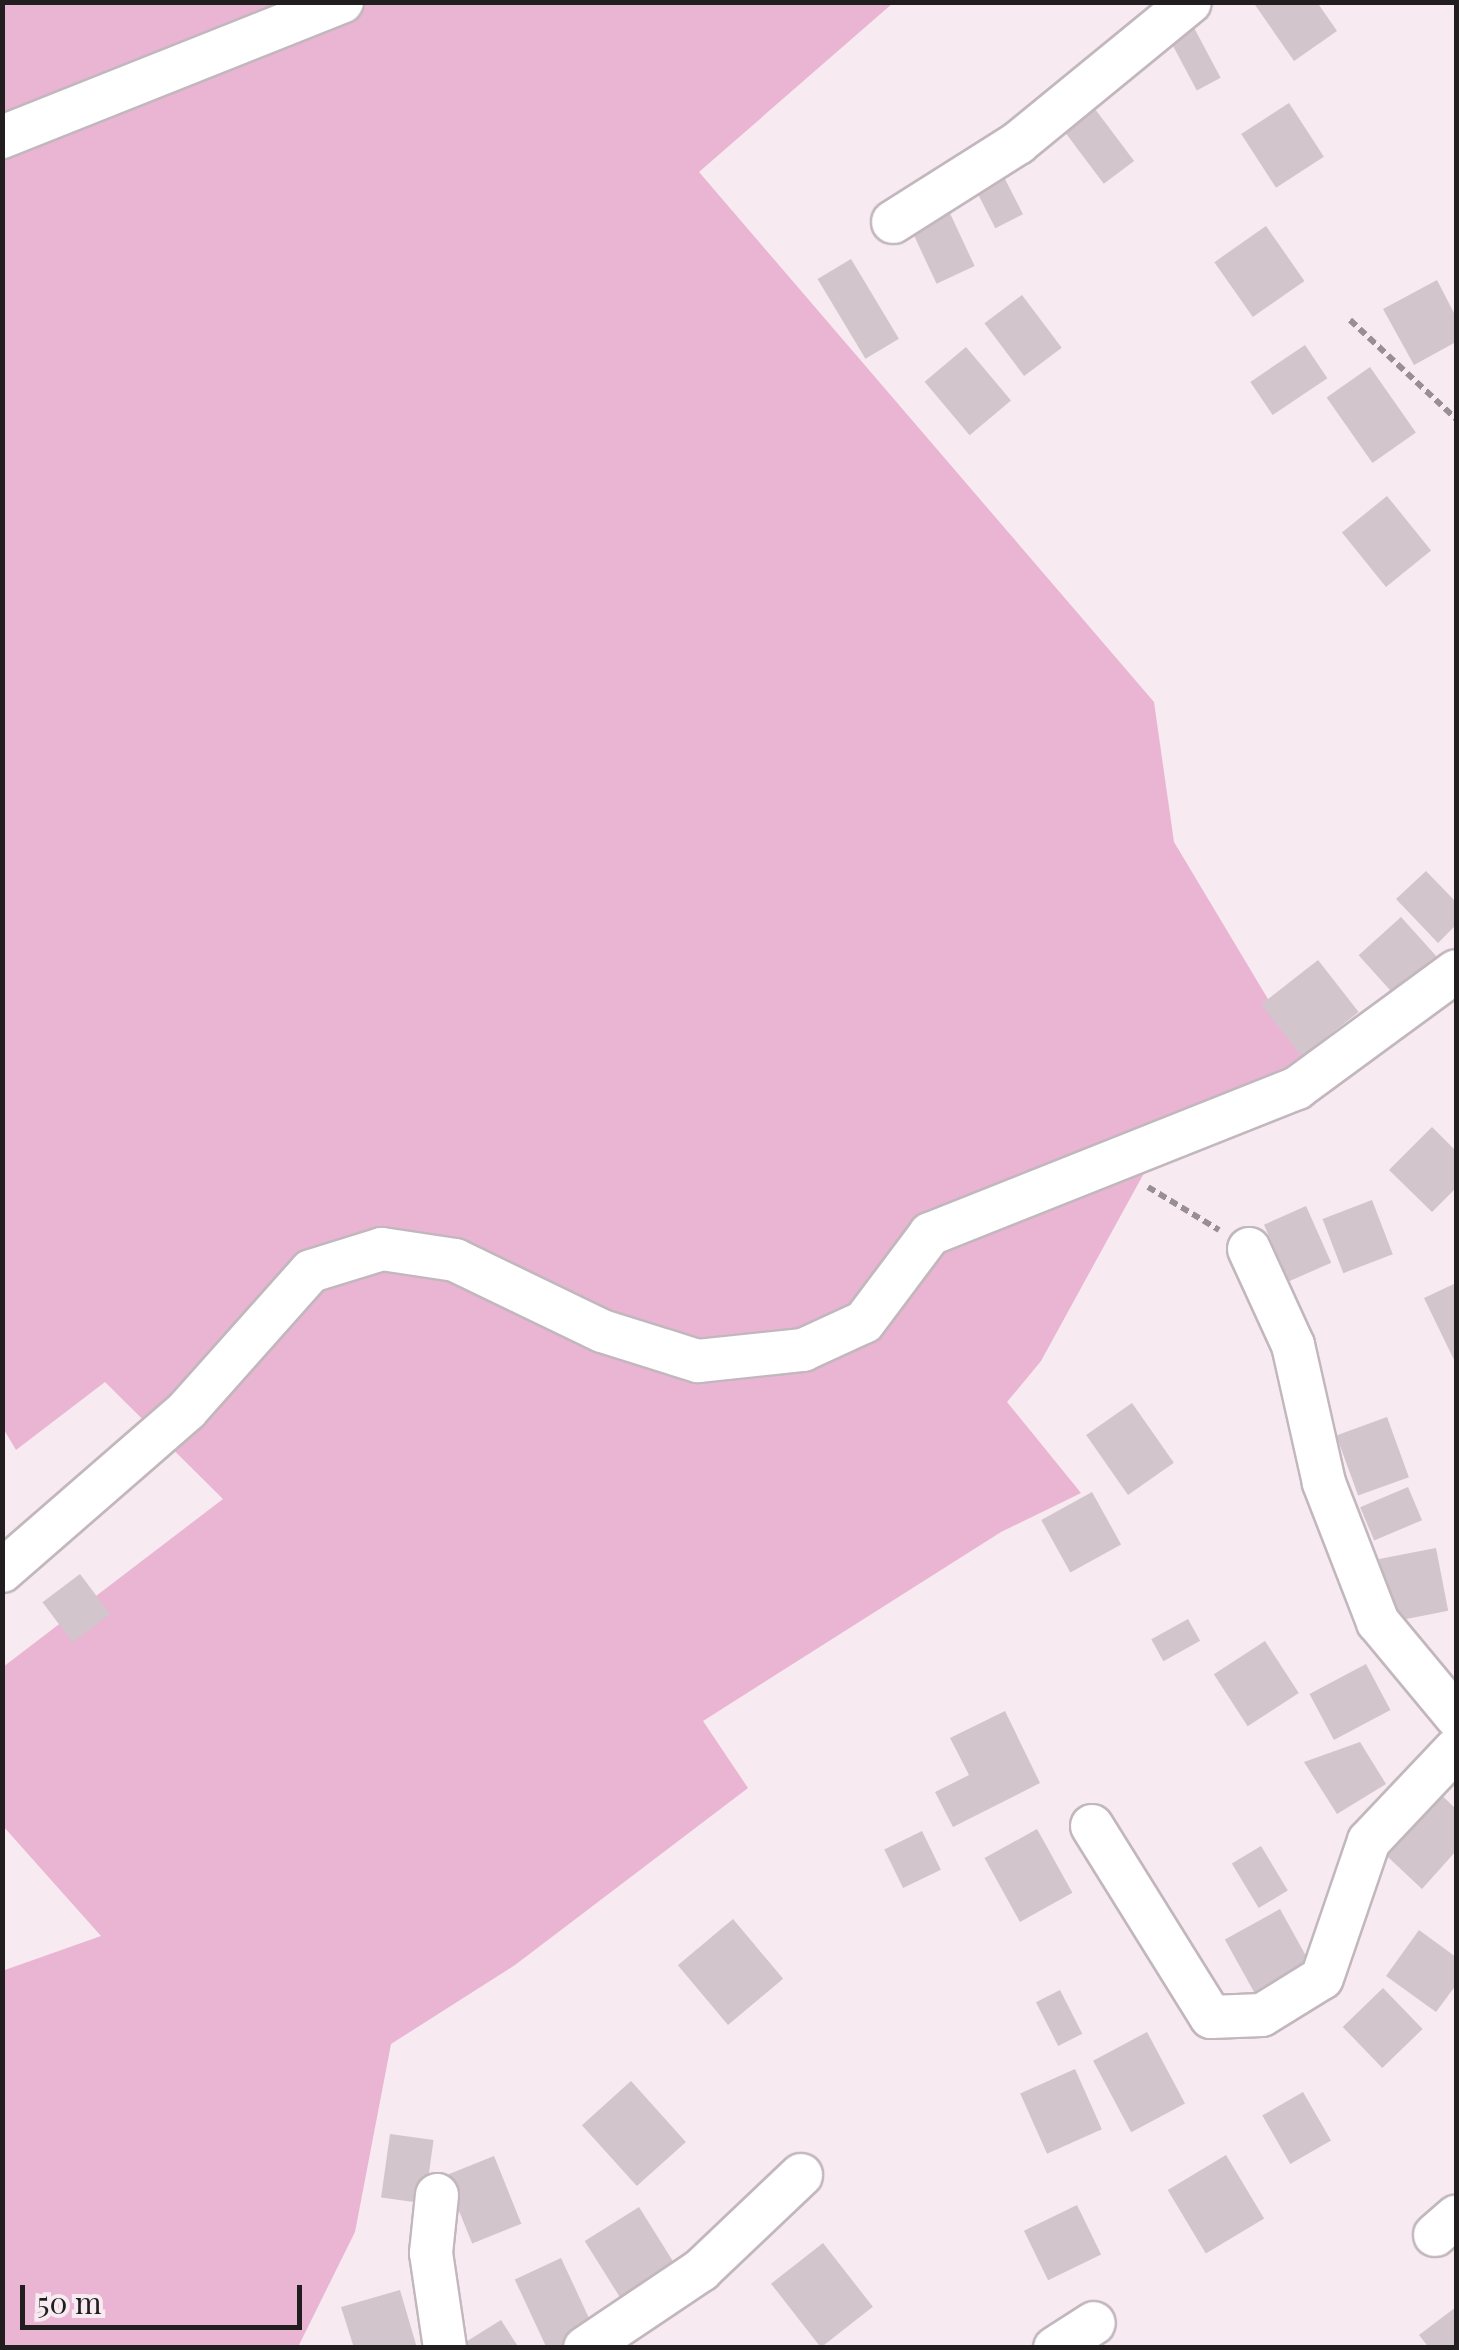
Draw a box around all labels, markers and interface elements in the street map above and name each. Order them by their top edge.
scale bar [25,2265,308,2327]
text: 50 m [37,2282,102,2322]

